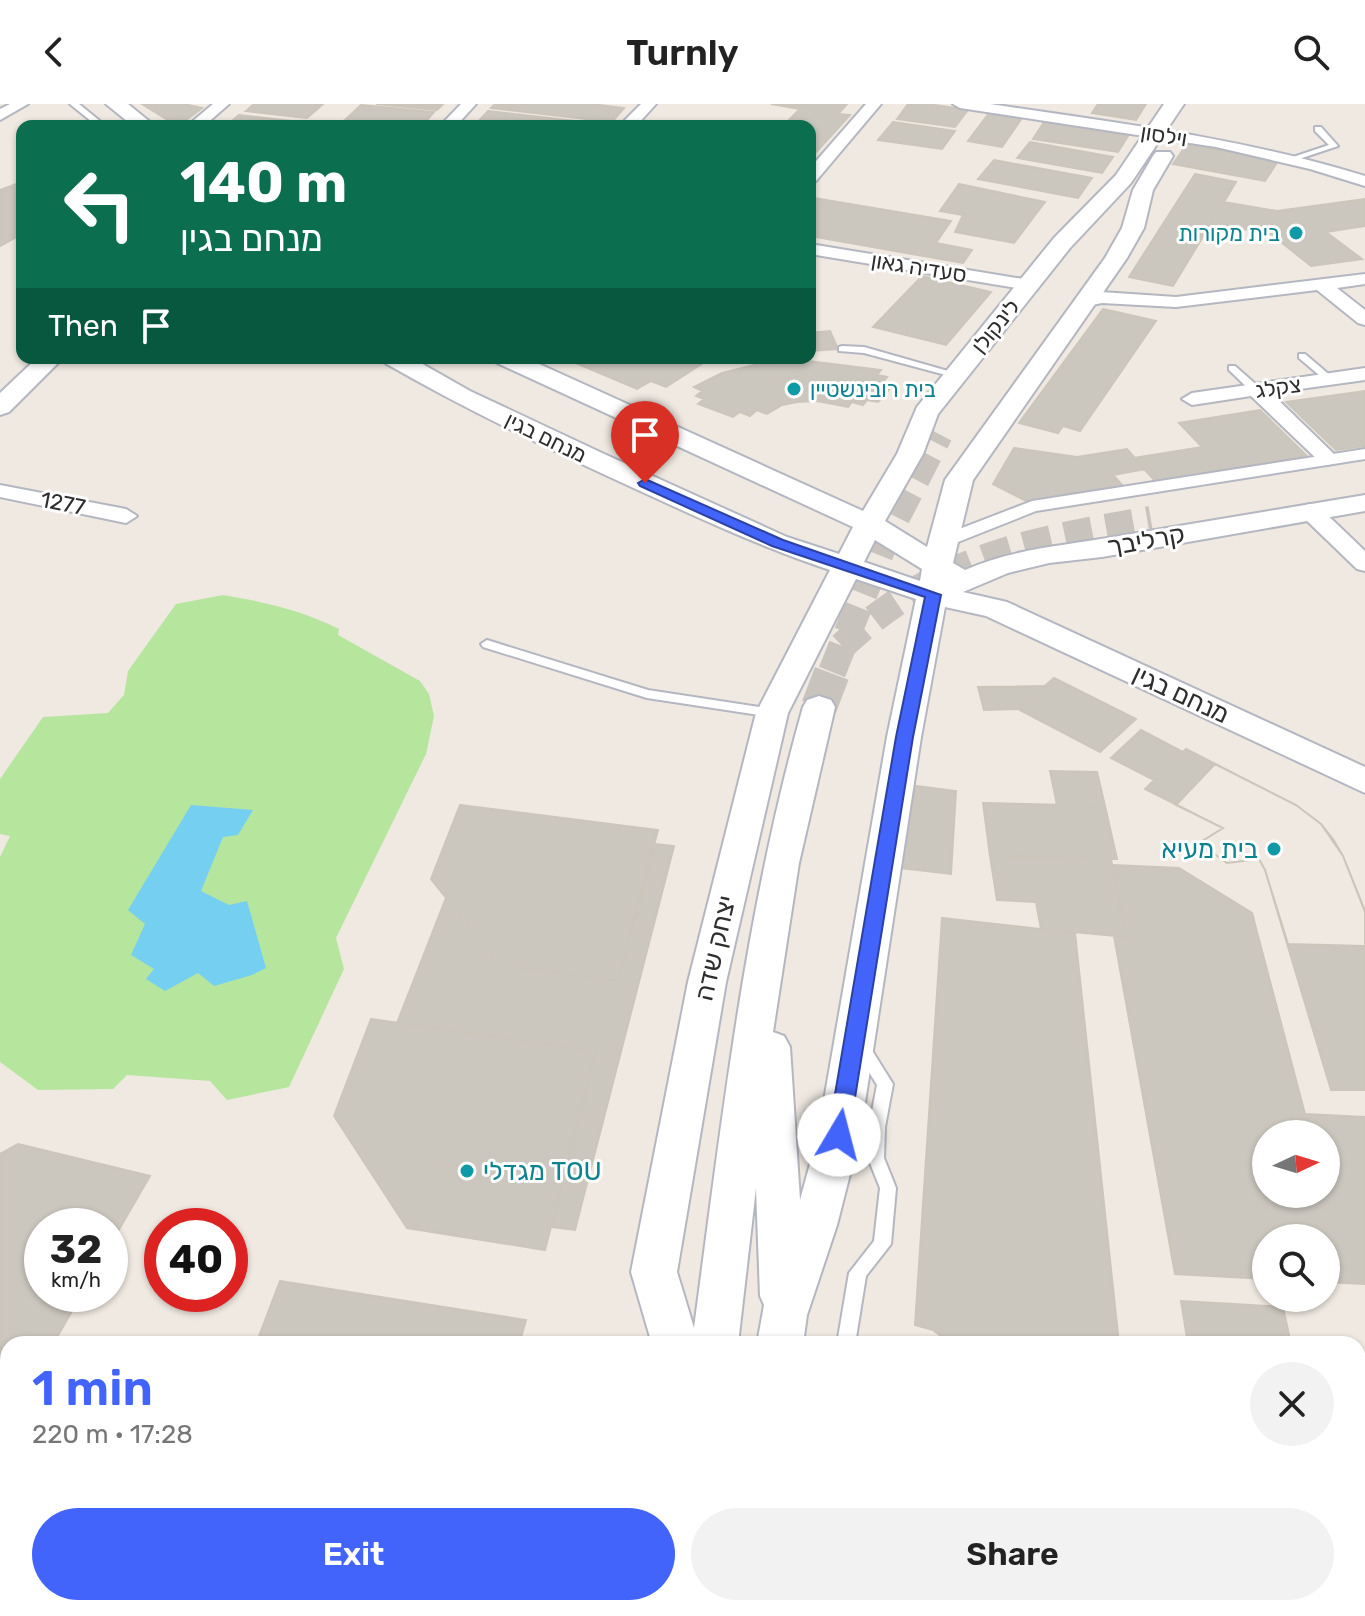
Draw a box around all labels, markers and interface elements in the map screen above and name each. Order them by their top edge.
icon: back [32,30,76,74]
icon: search [1289,30,1333,74]
text: Turnly [626,31,739,74]
street label: וילסון [1139,119,1189,152]
text: 140 m [180,150,347,216]
icon: left [48,152,152,256]
text: מנחם בגין [180,217,323,260]
place label: בית מקורות [1178,220,1280,247]
marker: בית מקורות [1287,224,1305,242]
street label: סעדיה גאון [869,247,969,288]
street label: לינקולן [965,294,1025,359]
icon: arrive [134,304,178,348]
text: Then [48,308,118,344]
street label: צקלג [1253,371,1303,404]
place label: בית רובינשטיין [810,376,936,403]
marker: בית רובינשטיין [785,380,803,398]
pin [611,401,679,483]
street label: מנחם בגין [501,406,591,469]
icon: arrive [623,413,667,457]
street label: 1277 [38,486,88,521]
street label: קרליבך [1105,518,1188,563]
street label: מנחם בגין [1127,659,1234,730]
place label: בית מעיא [1162,834,1258,865]
marker: בית מעיא [1265,840,1283,858]
street label: יצחק שדה [688,892,743,1004]
position arrow [797,1093,881,1177]
north arrow [1252,1120,1340,1208]
map controls [1252,1120,1340,1312]
place label: מגדלי TOU [483,1156,602,1187]
marker: מגדלי TOU [458,1162,476,1180]
speed limit sign: 40 [144,1208,248,1312]
button: search [1252,1224,1340,1312]
text: 32 [50,1226,102,1273]
text: km/h [51,1268,101,1292]
text: 1 min [32,1360,153,1417]
button: close [1250,1362,1334,1446]
text: 220 m · 17:28 [32,1419,193,1450]
button: Exit [32,1508,675,1600]
button: Share [691,1508,1334,1600]

